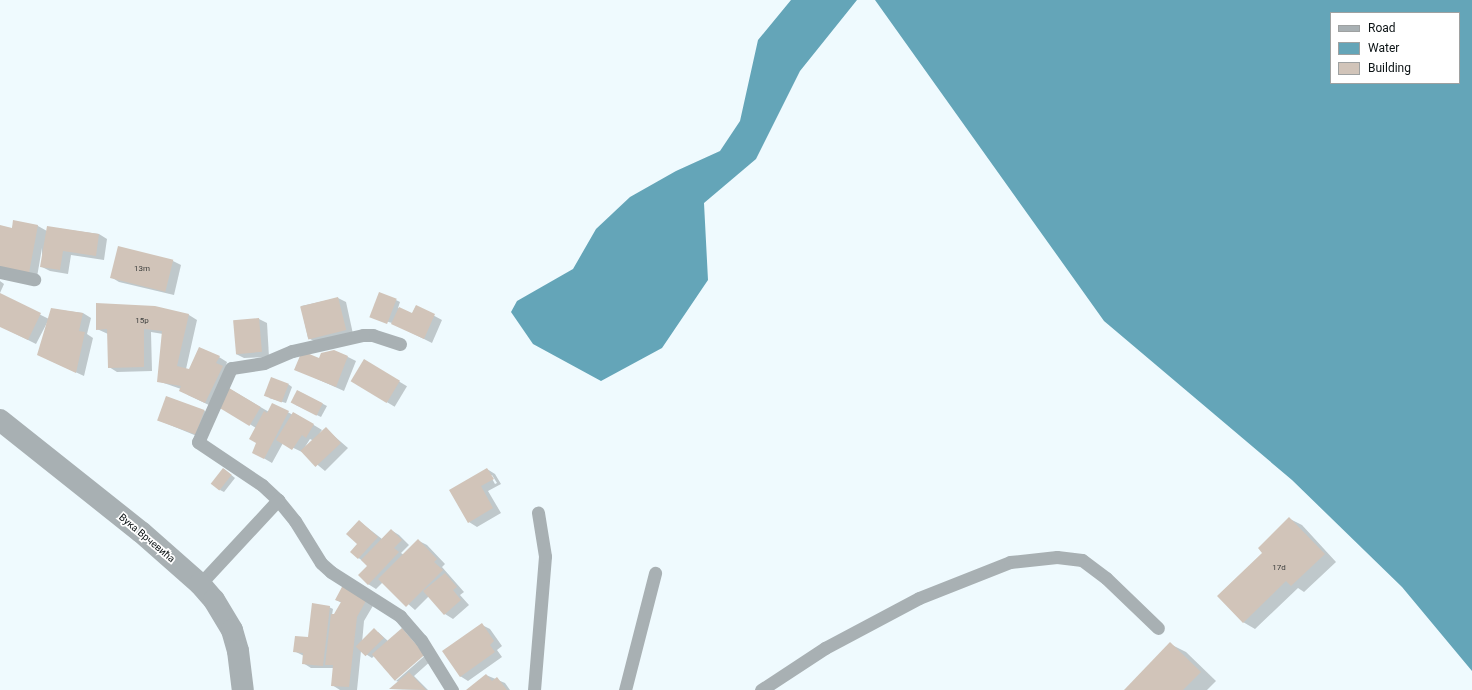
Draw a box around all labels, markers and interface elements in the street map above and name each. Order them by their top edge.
legend [1330,12,1460,84]
text: Road [1368,21,1396,35]
text: Water [1368,41,1399,55]
text: Building [1368,61,1411,75]
house number: 13m [134,264,150,274]
house number: 15p [135,316,149,326]
street label: Вука Врчевића [117,511,177,565]
house number: 17d [1272,563,1286,573]

